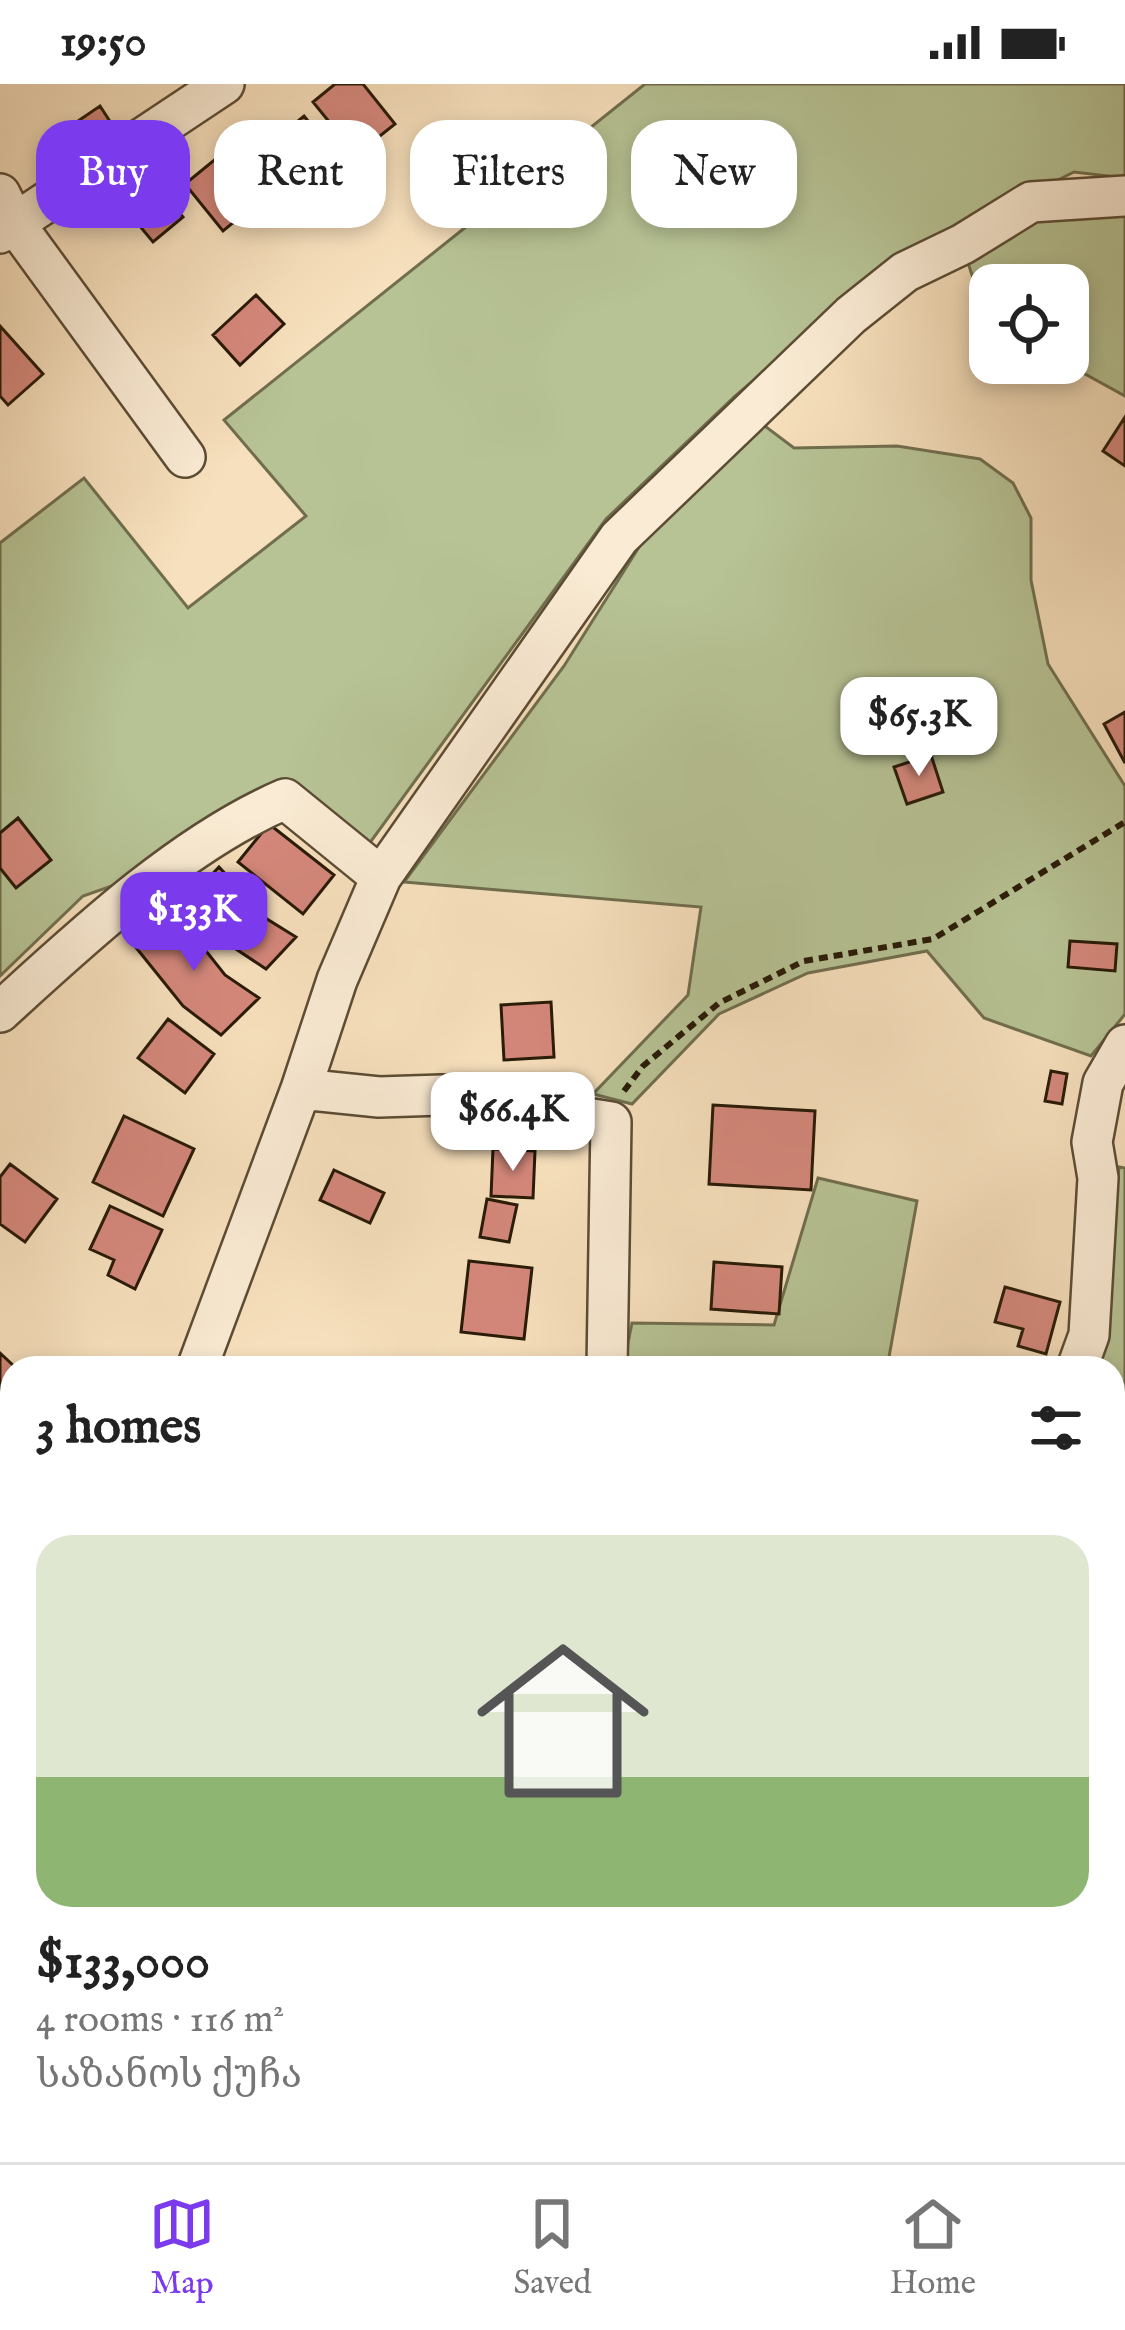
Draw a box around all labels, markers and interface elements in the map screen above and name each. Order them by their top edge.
text: 19:50 [60,14,147,71]
chip: Buy [36,120,190,228]
chip: Rent [214,120,386,228]
chip: Filters [410,120,607,228]
chip: New [631,120,797,228]
map controls [969,264,1089,384]
button: locate [969,264,1089,384]
pin: $65.3K [821,677,1017,779]
text: $65.3K [867,691,971,740]
pin: $133K [110,872,278,974]
text: $133K [147,886,241,935]
pin: $66.4K [415,1072,611,1174]
text: $66.4K [458,1086,568,1135]
icon: filters [1023,1395,1089,1461]
text: 3 homes [36,1396,201,1461]
icon: home [455,1613,671,1829]
text: $133,000 [36,1931,210,1996]
text: 4 rooms · 116 m² [36,1996,285,2045]
text: საზანოს ქუჩა [36,2052,302,2101]
tab: Map [149,2191,215,2305]
tab: Saved [513,2191,591,2305]
tab: Home [890,2191,976,2305]

